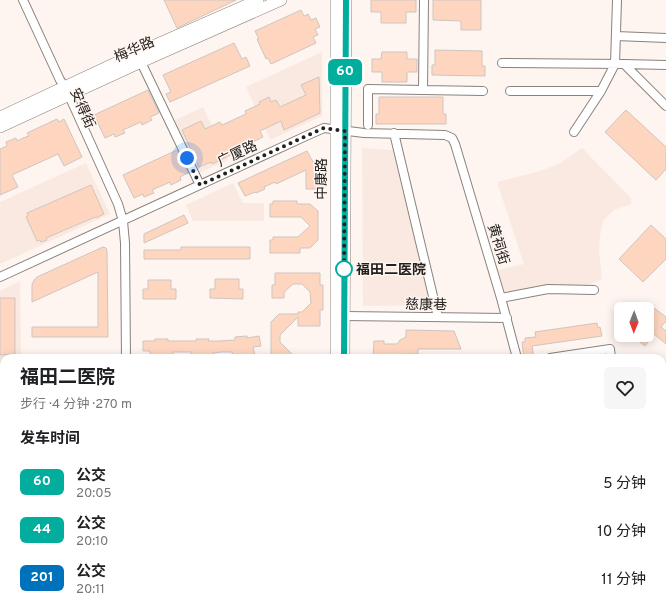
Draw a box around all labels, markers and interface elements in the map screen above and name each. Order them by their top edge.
street label: 梅华路 [112,33,157,67]
line badge: 60 [327,59,363,85]
text: 60 [336,63,354,80]
street label: 安得街 [65,86,98,131]
street label: 广厦路 [215,138,260,171]
your location [177,148,197,168]
street label: 中康路 [314,158,331,200]
street label: 黄祠街 [483,222,512,267]
marker: 福田二医院 [335,260,353,278]
place label: 福田二医院 [356,262,426,279]
street label: 慈康巷 [405,297,447,314]
north arrow [614,302,654,342]
map controls [614,302,654,342]
text: 福田二医院 [20,366,115,390]
button: heart [604,367,646,409]
text: 步行 · 4 分钟 · 270 m [20,397,132,413]
text: 发车时间 [20,430,80,449]
text: 公交 [76,467,106,486]
text: 60 [33,473,51,490]
text: 5 分钟 [603,475,646,494]
text: 20:05 [76,486,112,502]
text: 公交 [76,515,106,534]
text: 44 [33,521,51,538]
text: 10 分钟 [597,523,646,542]
text: 20:10 [76,534,108,550]
text: 公交 [76,563,106,582]
text: 201 [30,569,54,586]
text: 11 分钟 [601,571,646,590]
text: 20:11 [76,582,105,598]

